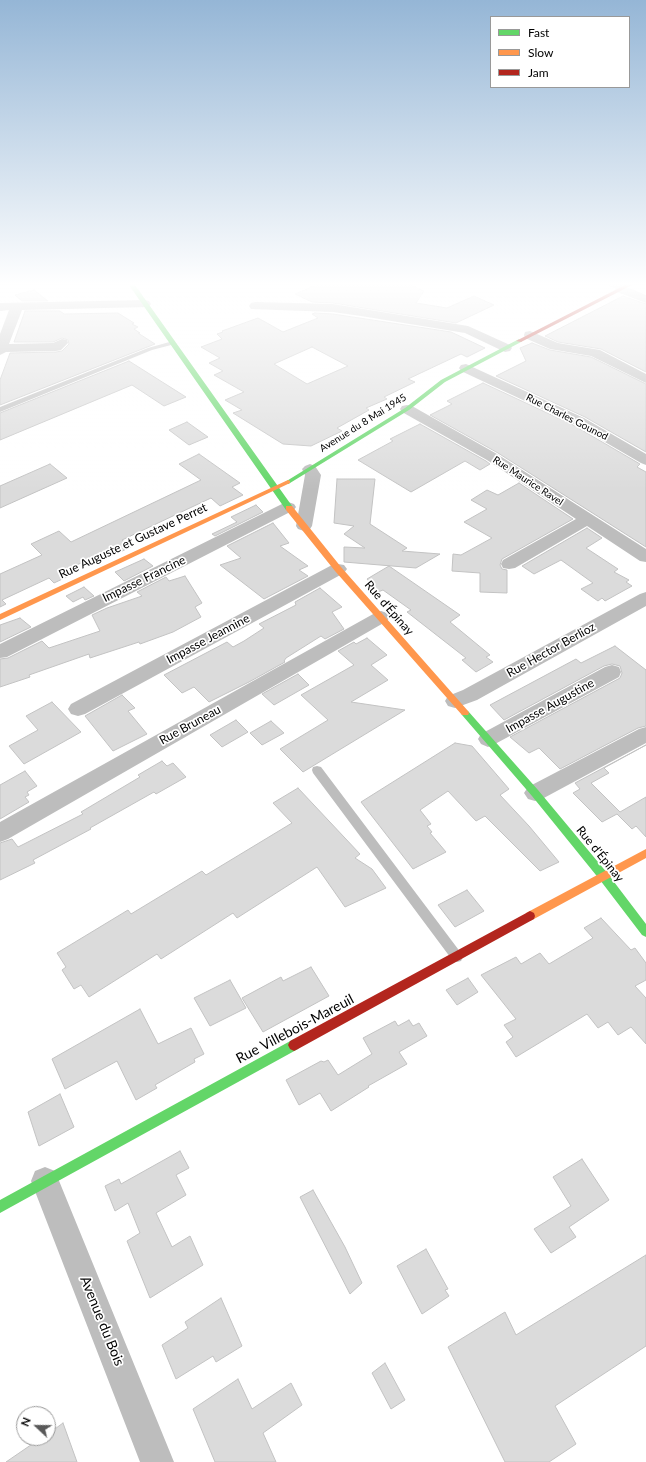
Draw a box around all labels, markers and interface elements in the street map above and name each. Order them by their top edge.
legend [490,16,630,88]
text: Fast [528,25,549,40]
text: Slow [528,45,553,60]
text: Jam [528,65,549,80]
street label: Avenue du 8 Mai 1945 [317,391,409,455]
street label: Rue Charles Gounod [524,391,610,443]
street label: Rue Maurice Ravel [491,454,565,508]
street label: Rue Auguste et Gustave Perret [57,500,209,582]
street label: Impasse Francine [100,553,188,605]
street label: Rue d'Épinay [361,578,417,638]
street label: Impasse Jeannine [164,611,252,667]
street label: Rue Hector Berlioz [504,620,598,680]
street label: Impasse Augustine [503,676,597,736]
street label: Rue Bruneau [157,702,223,748]
street label: Rue d'Épinay [573,823,627,885]
street label: Rue Villebois-Mareuil [233,991,357,1067]
street label: Avenue du Bois [76,1274,128,1368]
north arrow [16,1406,56,1446]
text: N [18,1415,33,1428]

